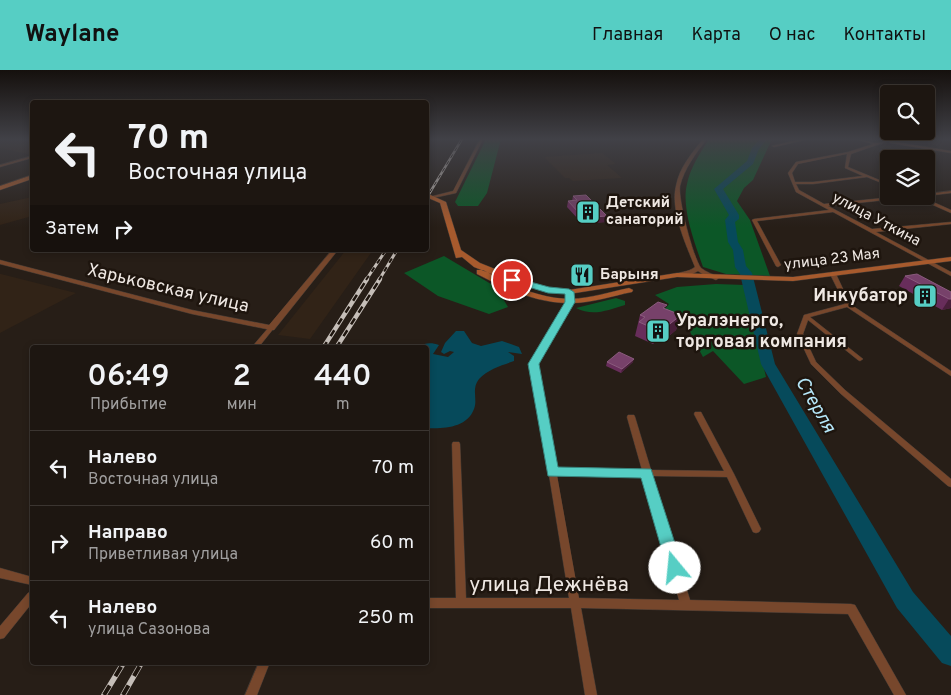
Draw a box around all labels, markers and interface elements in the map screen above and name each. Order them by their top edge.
text: Waylane [25,20,119,50]
text: Главная [592,24,663,47]
text: Карта [691,24,741,47]
text: О нас [769,24,815,47]
text: Контакты [843,24,926,47]
map controls [880,85,935,205]
button: search [880,85,935,140]
text: 70 m [128,117,209,161]
icon: left [45,120,110,185]
button: layers [880,150,935,205]
text: Восточная улица [128,160,307,187]
street label: улица Уткина [828,189,924,251]
place label: Детский санаторий [606,194,683,230]
building icon: Детский санаторий [575,199,601,225]
icon: right [109,215,137,243]
text: Затем [45,217,99,241]
street label: улица 23 Мая [783,245,881,275]
street label: Харьковская улица [85,259,251,319]
pin [491,259,533,301]
restaurant icon: Барыня [569,262,595,288]
icon: arrive [498,266,526,294]
place label: Барыня [600,266,659,285]
building icon: Инкубатор [912,283,938,309]
place label: Инкубатор [813,285,908,308]
place label: Уралэнерго, торговая компания [676,310,847,354]
building icon: Уралэнерго, торговая компания [645,318,671,344]
text: 06:49 [87,359,169,396]
text: 2 [233,359,251,396]
text: 440 [314,359,372,396]
water label: Стерля [789,372,841,439]
text: Прибытие [90,395,167,415]
text: мин [227,395,257,415]
text: m [336,395,350,415]
text: Налево [88,446,157,470]
icon: left [45,454,73,482]
text: 70 m [372,456,414,480]
text: Восточная улица [88,470,218,490]
text: Направо [88,521,168,545]
icon: right [45,529,73,557]
text: 60 m [370,531,414,555]
position arrow [648,541,700,593]
text: Приветливая улица [88,545,238,565]
street label: улица Дежнёва [469,572,629,599]
text: Налево [88,596,157,620]
icon: left [45,604,73,632]
text: 250 m [358,606,414,630]
text: улица Сазонова [88,620,210,640]

